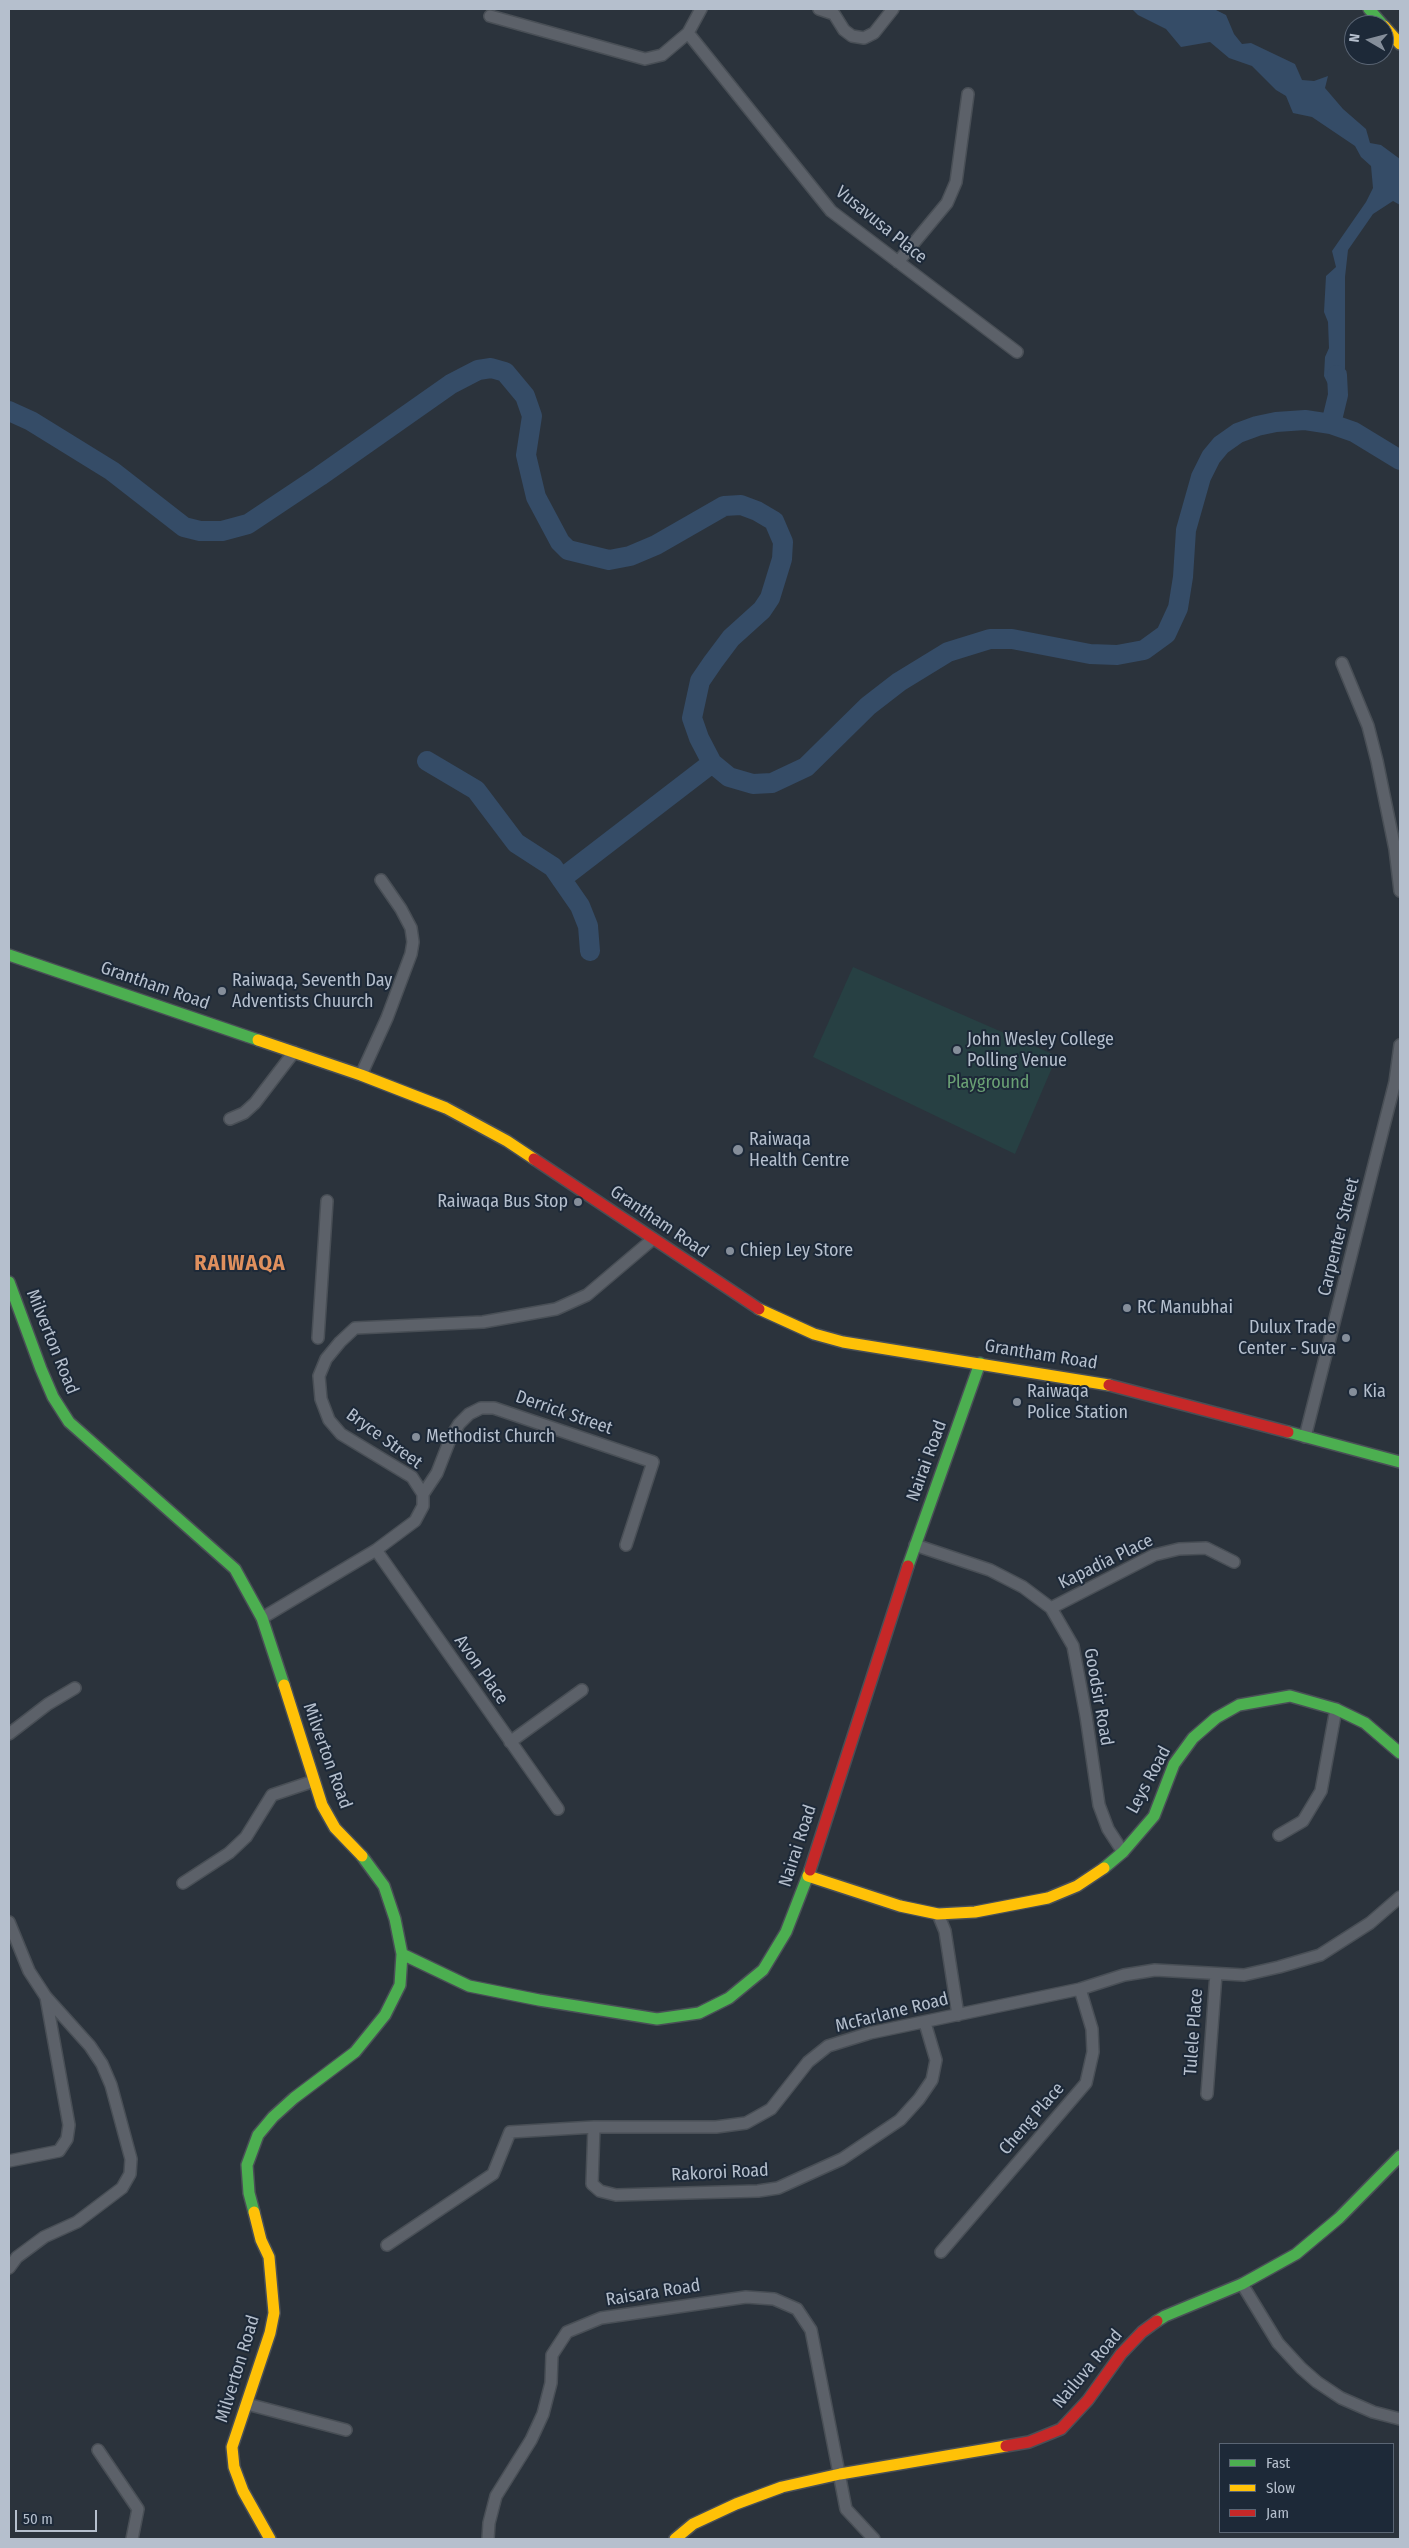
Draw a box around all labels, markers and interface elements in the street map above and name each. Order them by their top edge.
north arrow [1344,15,1394,65]
text: N [1346,33,1364,43]
street label: Vusavusa Place [831,182,931,268]
street label: Grantham Road [98,957,212,1015]
place label: Raiwaqa, Seventh Day Adventists Chuurch [232,970,392,1012]
marker: Raiwaqa, Seventh Day Adventists Chuurch [216,985,228,997]
place label: John Wesley College Polling Venue [967,1029,1114,1072]
marker: John Wesley College Polling Venue [951,1044,963,1056]
park label: Playground [947,1072,1029,1094]
place label: Raiwaqa Health Centre [749,1129,849,1172]
marker: Raiwaqa Health Centre [731,1143,745,1157]
street label: Carpenter Street [1314,1176,1364,1298]
street label: Grantham Road [606,1181,712,1263]
place label: Raiwaqa Bus Stop [437,1191,568,1213]
marker: Raiwaqa Bus Stop [572,1196,584,1208]
place label: Chiep Ley Store [740,1240,853,1262]
marker: Chiep Ley Store [724,1245,736,1257]
district label: RAIWAQA [193,1251,287,1277]
street label: Milverton Road [21,1286,83,1398]
place label: RC Manubhai [1137,1297,1233,1319]
marker: RC Manubhai [1121,1302,1133,1314]
place label: Dulux Trade Center - Suva [1238,1317,1336,1360]
marker: Dulux Trade Center - Suva [1340,1332,1352,1344]
street label: Grantham Road [983,1335,1099,1375]
place label: Raiwaqa Police Station [1027,1381,1128,1424]
place label: Kia [1363,1381,1386,1403]
street label: Derrick Street [513,1386,615,1440]
marker: Kia [1347,1386,1359,1398]
marker: Raiwaqa Police Station [1011,1396,1023,1408]
street label: Bryce Street [342,1404,426,1474]
street label: Nairai Road [902,1417,952,1505]
place label: Methodist Church [426,1426,555,1448]
marker: Methodist Church [410,1431,422,1443]
street label: Kapadia Place [1055,1530,1157,1594]
street label: Avon Place [449,1631,513,1709]
street label: Goodsir Road [1079,1646,1117,1748]
street label: Milverton Road [298,1700,356,1812]
street label: Leys Road [1122,1742,1176,1818]
street label: Nairai Road [775,1802,821,1890]
street label: Tulele Place [1180,1988,1208,2076]
street label: McFarlane Road [833,1989,951,2037]
street label: Cheng Place [995,2079,1069,2159]
street label: Rakoroi Road [671,2160,769,2186]
street label: Raisara Road [604,2275,702,2311]
street label: Milverton Road [211,2313,265,2425]
street label: Nailuva Road [1049,2325,1127,2413]
legend [1219,2443,1394,2533]
text: Fast [1266,2454,1290,2472]
text: Slow [1266,2479,1295,2497]
scale bar [18,2500,100,2532]
text: Jam [1266,2504,1289,2522]
text: 50 m [23,2510,53,2528]

